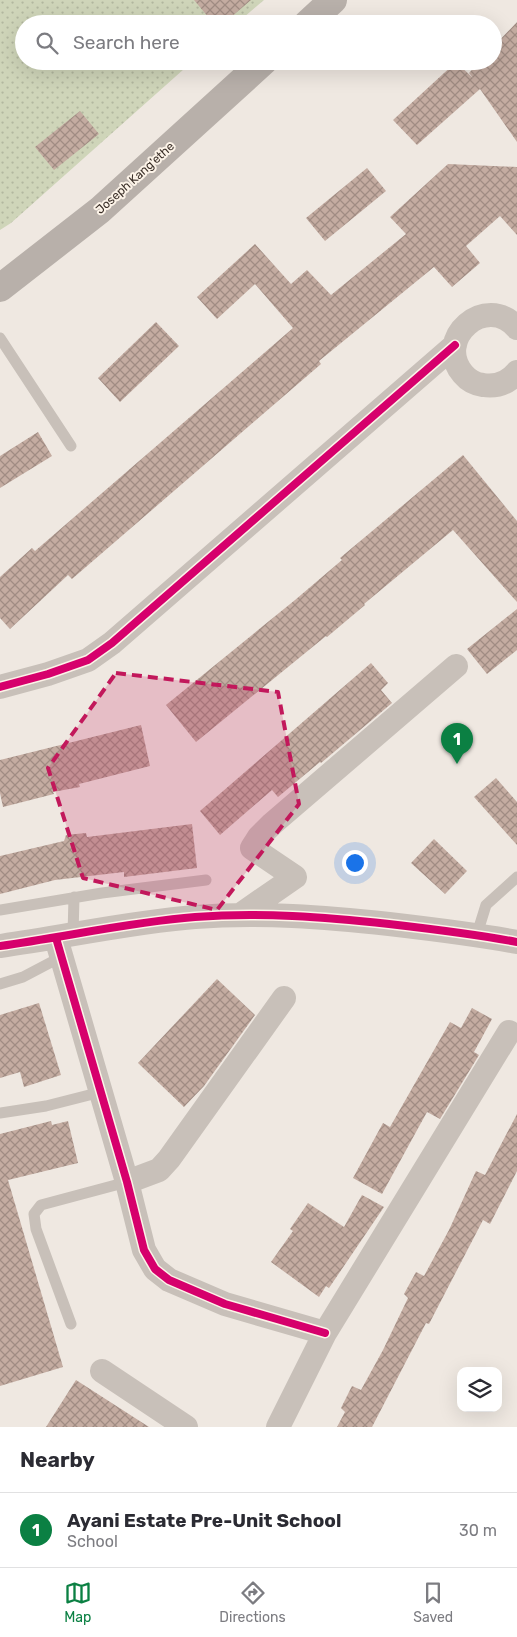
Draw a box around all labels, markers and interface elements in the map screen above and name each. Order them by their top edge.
search box [15,15,502,70]
icon: search [33,29,61,57]
text: Search here [73,31,180,54]
street label: Joseph Kang'ethe [93,139,177,217]
pin: 1 [441,723,473,764]
your location [342,850,368,876]
map controls [457,1367,502,1412]
button: layers [457,1367,502,1412]
text: Nearby [20,1447,95,1472]
text: Ayani Estate Pre-Unit School [67,1509,341,1532]
text: 1 [32,1521,40,1540]
text: 30 m [459,1521,497,1540]
text: School [67,1532,118,1551]
tab: Map [64,1579,92,1626]
tab: Directions [219,1579,286,1626]
tab: Saved [413,1579,453,1626]

